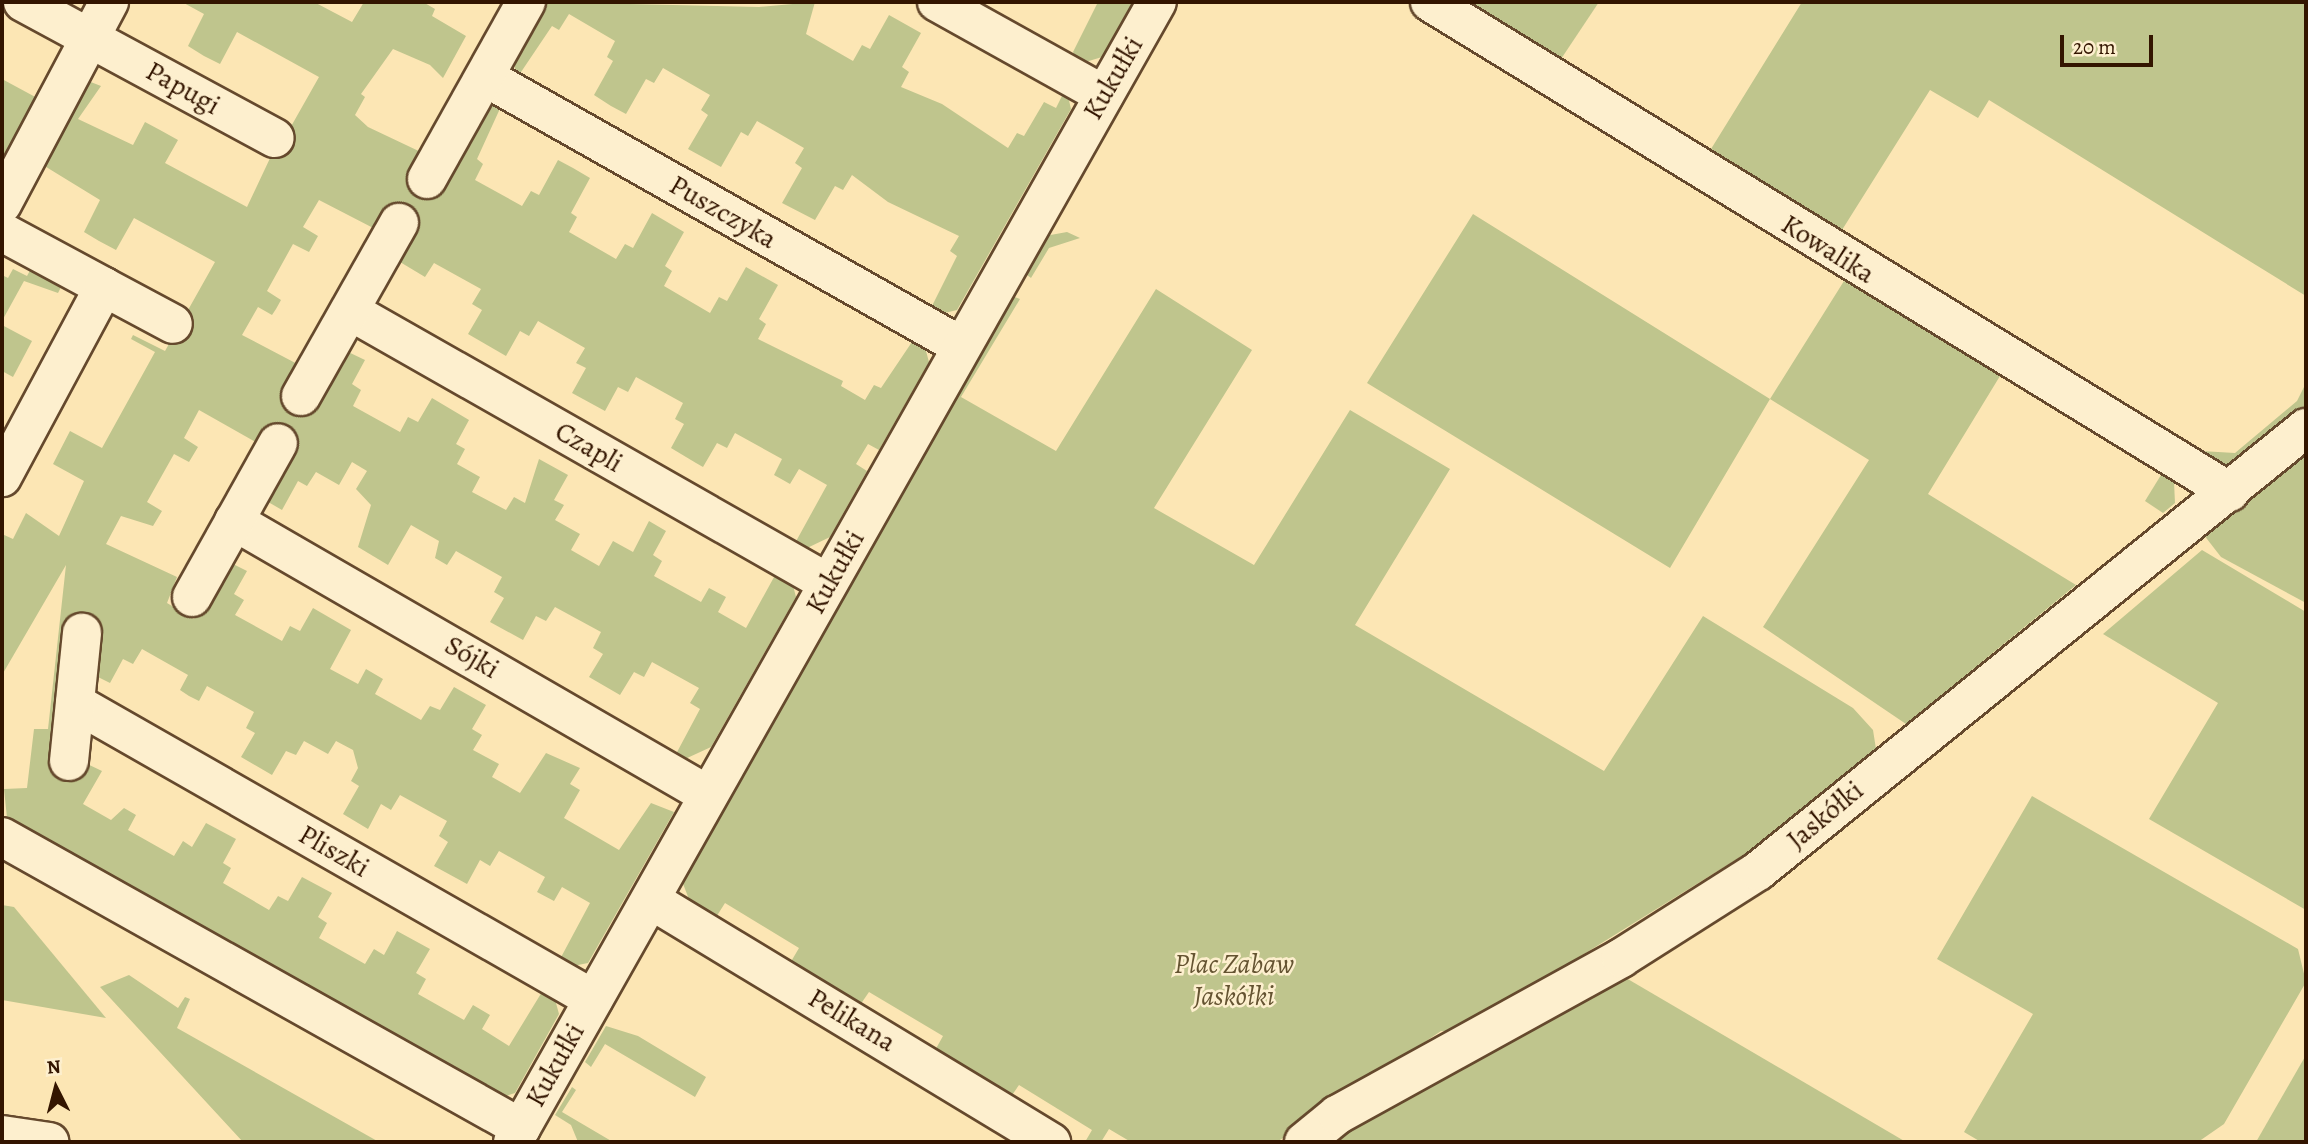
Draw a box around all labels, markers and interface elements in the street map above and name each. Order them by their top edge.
scale bar [2063,21,2156,65]
street label: Kukułki [1076,30,1150,126]
text: 20 m [2073,33,2116,61]
street label: Papugi [140,54,226,122]
street label: Puszczyka [663,168,783,256]
street label: Kowalika [1775,207,1881,291]
street label: Czapli [549,414,629,480]
street label: Kukułki [798,524,872,620]
street label: Sójki [439,628,505,686]
street label: Jaskółki [1780,773,1870,857]
street label: Pliszki [293,817,375,885]
park label: Plac Zabaw Jaskółki [1174,947,1294,1013]
street label: Pelikana [802,981,902,1059]
street label: Kukułki [518,1017,592,1113]
north arrow [21,1053,91,1123]
text: N [46,1053,62,1081]

